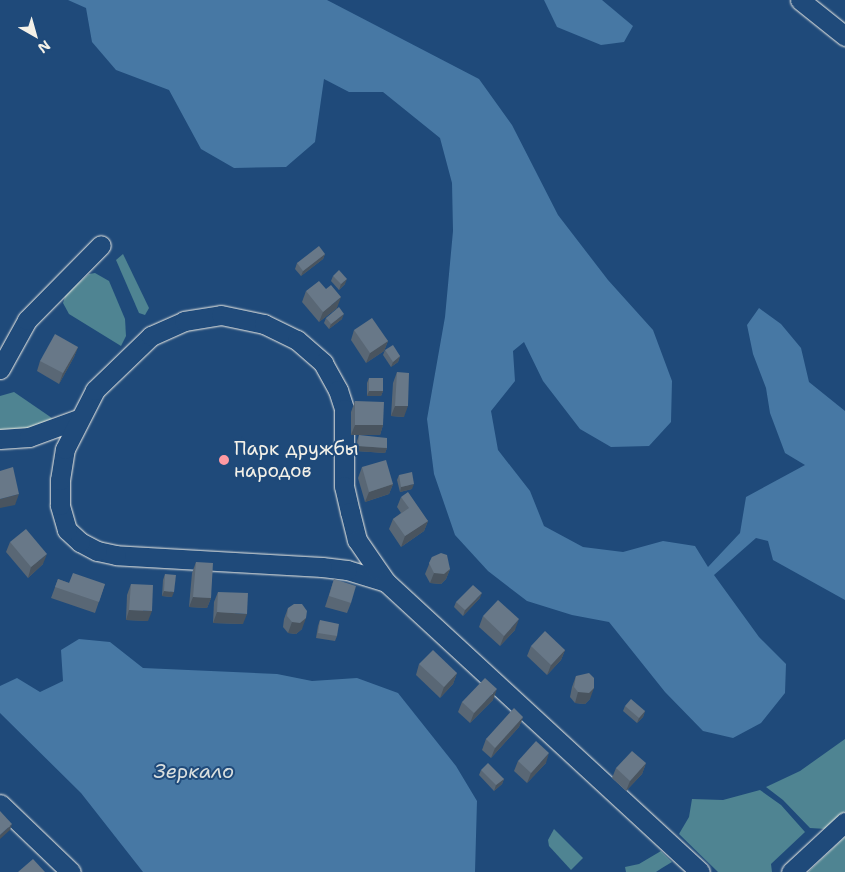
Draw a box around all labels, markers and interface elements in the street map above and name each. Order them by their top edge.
north arrow [10,10,60,60]
text: N [34,36,54,57]
place label: Парк дружбы народов [234,438,359,482]
marker: Парк дружбы народов [218,454,230,466]
water label: Зеркало [154,759,234,783]

